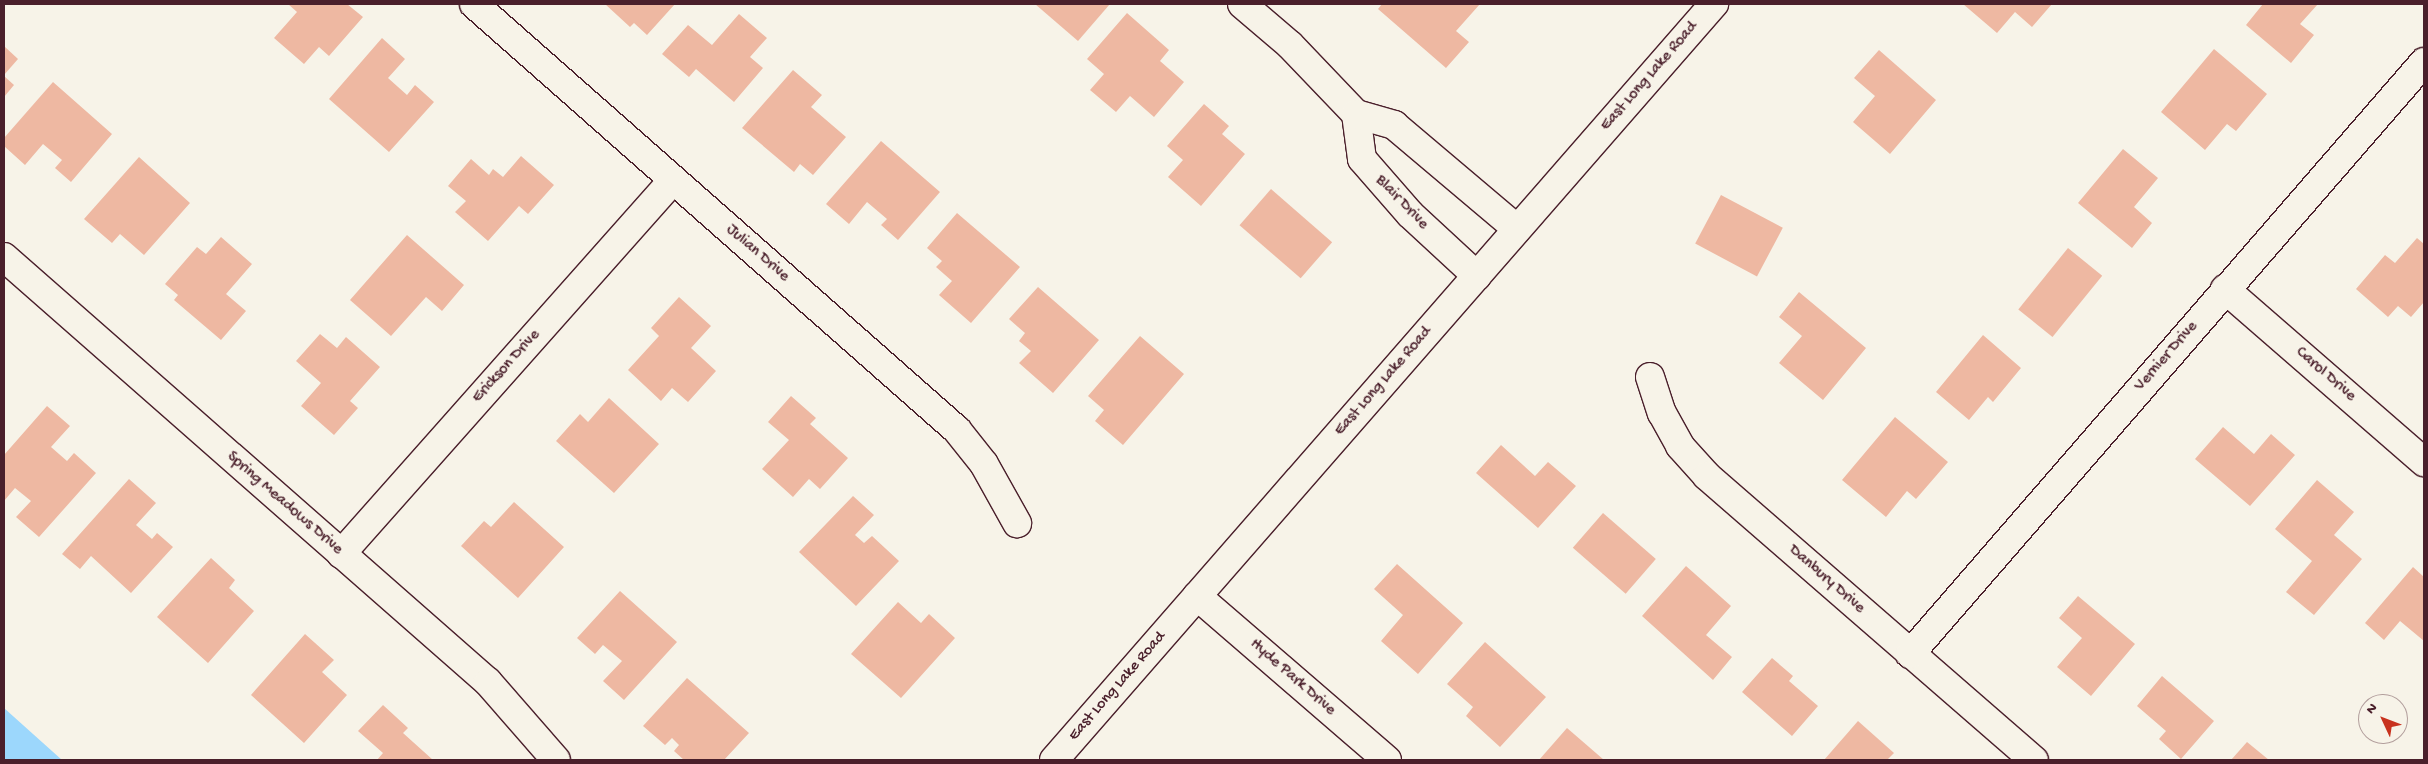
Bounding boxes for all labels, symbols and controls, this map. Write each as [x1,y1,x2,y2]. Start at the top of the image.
street label: East Long Lake Road [1597,18,1703,136]
street label: Blair Drive [1370,172,1432,234]
street label: Julian Drive [721,221,793,287]
street label: Vernier Drive [2131,318,2203,396]
street label: East Long Lake Road [1331,323,1437,441]
street label: Erickson Drive [469,326,545,408]
street label: Carol Drive [2291,344,2359,406]
street label: Spring Meadows Drive [222,448,346,560]
street label: Danbury Drive [1784,542,1868,618]
street label: East Long Lake Road [1065,628,1171,746]
street label: Hyde Park Drive [1245,635,1339,721]
north arrow [2358,694,2408,744]
text: N [2363,700,2382,718]

